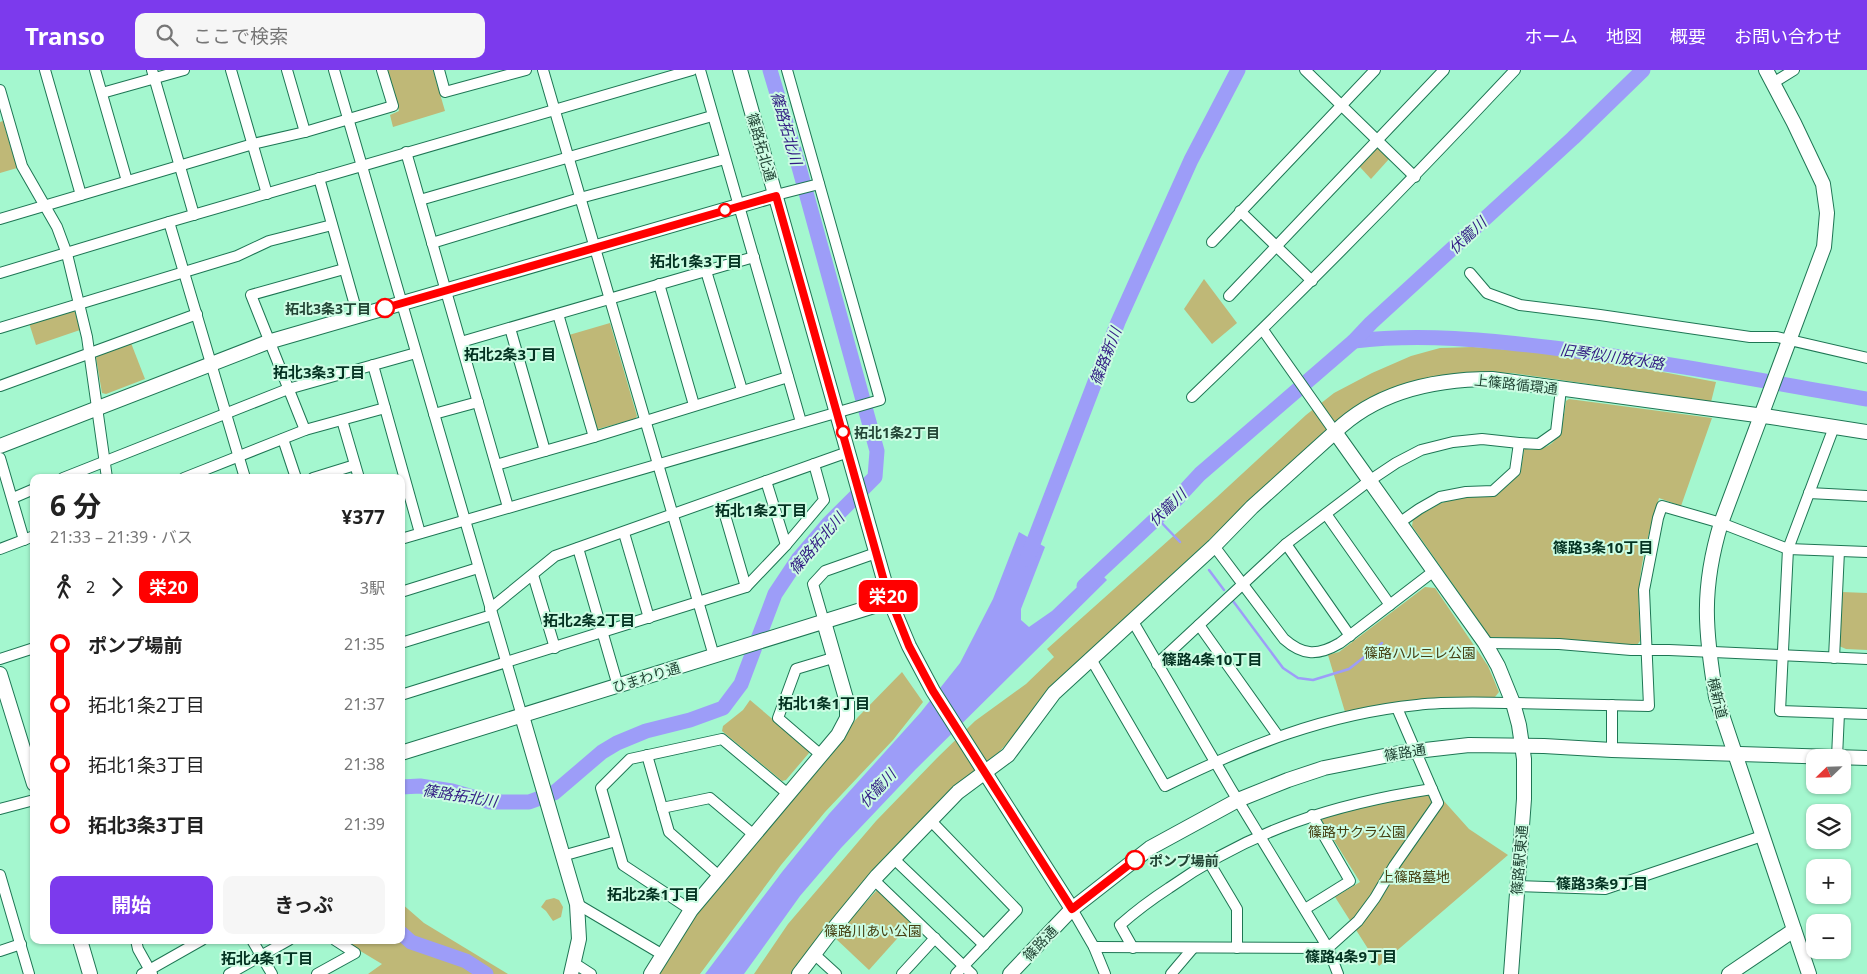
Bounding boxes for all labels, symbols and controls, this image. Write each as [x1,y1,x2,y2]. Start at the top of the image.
search box [135,13,485,58]
text: Transo [25,19,105,52]
icon: search [153,21,181,49]
text: ここで検索 [193,23,288,49]
text: ホーム [1525,24,1578,48]
text: 地図 [1606,24,1642,48]
text: 概要 [1670,24,1706,48]
text: お問い合わせ [1734,24,1842,48]
water label: 篠路拓北川 [767,89,807,169]
street label: 篠路拓北通 [743,111,781,183]
unlabelled marker [718,203,732,217]
water label: 伏籠川 [1444,211,1492,258]
district label: 拓北1条3丁目 [650,251,742,271]
marker: 拓北3条3丁目 [375,298,395,318]
place label: 拓北3条3丁目 [285,299,371,318]
water label: 篠路新川 [1085,323,1126,388]
water label: 旧琴似川放水路 [1559,339,1667,373]
district label: 拓北2条3丁目 [464,344,556,364]
district label: 拓北3条3丁目 [273,362,365,382]
street label: 上篠路循環通 [1473,370,1559,398]
place label: 拓北1条2丁目 [854,423,940,442]
marker: 拓北1条2丁目 [836,425,850,439]
water label: 伏籠川 [1144,483,1192,530]
text: 6 分 [50,486,101,524]
district label: 拓北1条2丁目 [715,500,807,520]
text: ¥377 [342,504,385,530]
water label: 篠路拓北川 [784,507,849,578]
text: 21:33 – 21:39 · バス [50,526,193,548]
district label: 篠路3条10丁目 [1553,537,1653,557]
icon: walk [50,573,78,601]
icon: forward [103,573,131,601]
text: 栄20 [149,575,188,599]
text: 2 [86,576,95,598]
text: 3駅 [360,577,385,599]
line badge: 栄20 [859,580,917,612]
text: 栄20 [869,584,907,608]
district label: 拓北2条2丁目 [543,610,635,630]
text: ポンプ場前 [88,632,182,658]
text: 21:35 [344,633,385,655]
park label: 篠路ハルニレ公園 [1364,643,1476,662]
district label: 篠路4条10丁目 [1162,649,1262,669]
street label: ひまわり通 [610,658,682,696]
street label: 横新道 [1704,675,1732,721]
text: 拓北1条2丁目 [88,692,205,718]
text: 21:37 [344,693,385,715]
district label: 拓北1条1丁目 [778,693,870,713]
street label: 篠路通 [1383,739,1427,765]
north arrow [1806,749,1851,794]
map controls [1806,749,1851,959]
text: 拓北1条3丁目 [88,752,205,778]
text: 21:38 [344,753,385,775]
water label: 伏籠川 [854,763,901,811]
water label: 篠路拓北川 [421,779,501,811]
button: layers [1806,804,1851,849]
text: 拓北3条3丁目 [88,812,205,838]
text: 21:39 [344,813,385,835]
park label: 篠路サクラ公園 [1308,822,1406,841]
street label: 篠路駅東通 [1506,824,1532,896]
marker: ポンプ場前 [1125,850,1145,870]
place label: ポンプ場前 [1149,851,1219,870]
button: + [1806,859,1851,904]
park label: 上篠路墓地 [1380,867,1450,886]
district label: 篠路3条9丁目 [1556,873,1648,893]
button: 開始 [50,876,213,934]
button: きっぷ [223,876,385,934]
district label: 拓北2条1丁目 [607,884,699,904]
button: − [1806,914,1851,959]
park label: 篠路川あい公園 [824,921,922,940]
street label: 篠路通 [1019,921,1061,965]
district label: 篠路4条9丁目 [1305,946,1397,966]
district label: 拓北4条1丁目 [221,948,313,968]

